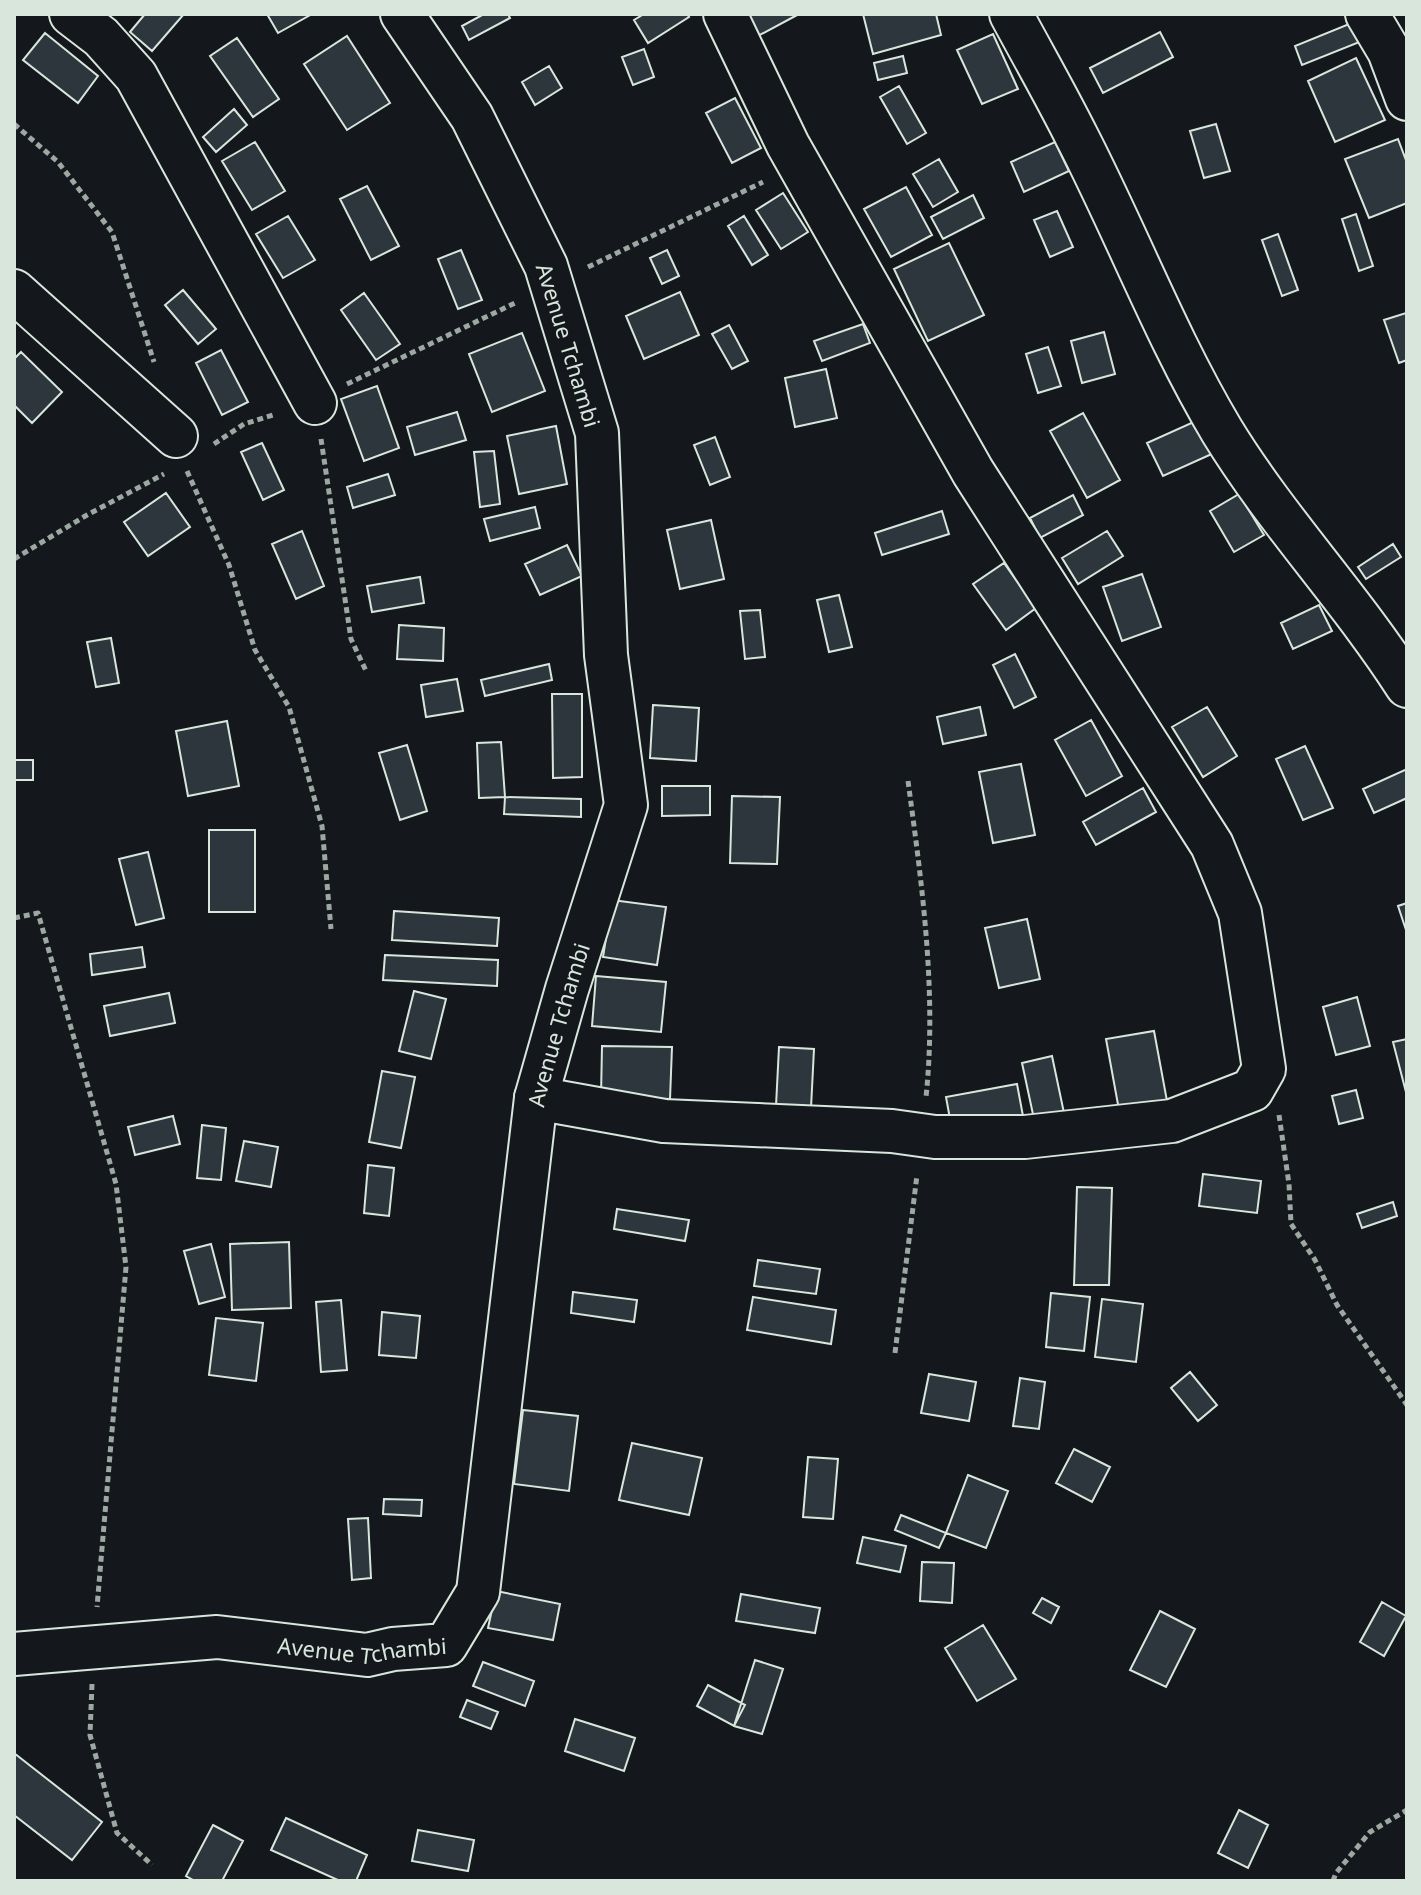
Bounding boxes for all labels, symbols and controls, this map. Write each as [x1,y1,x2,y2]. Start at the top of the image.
street label: Avenue Tchambi [530,259,608,431]
street label: Avenue Tchambi [520,939,596,1109]
street label: Avenue Tchambi [276,1629,448,1671]

